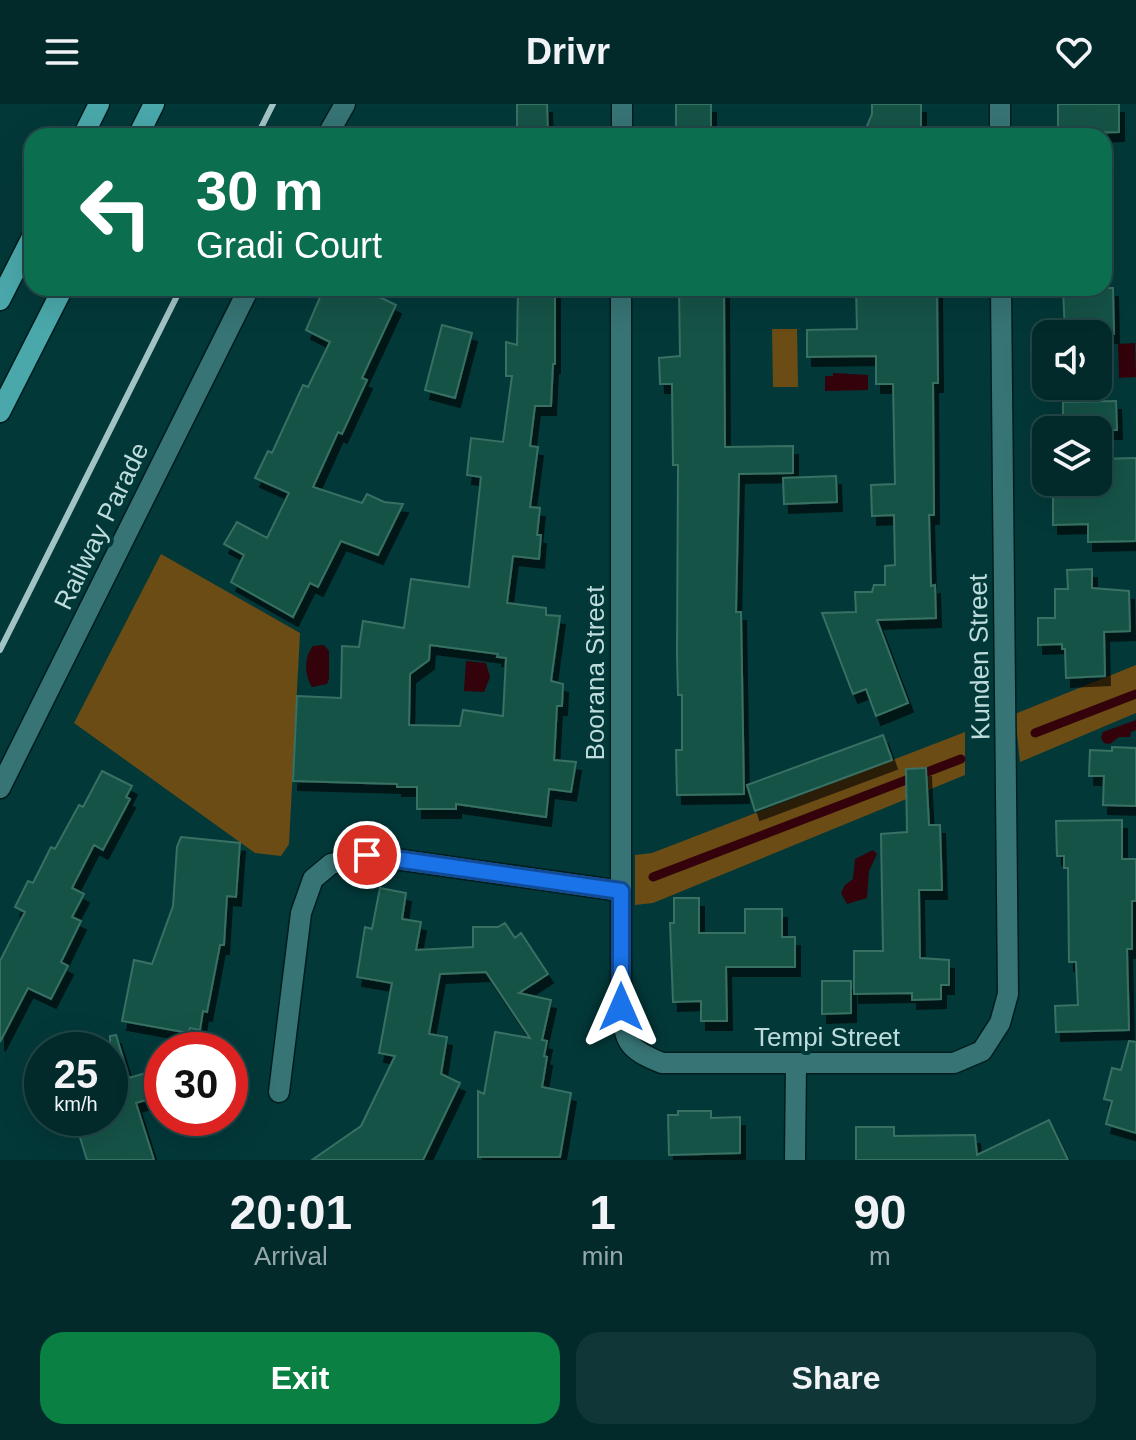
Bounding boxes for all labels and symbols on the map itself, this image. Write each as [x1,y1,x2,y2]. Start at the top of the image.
street label: Railway Parade [48,438,154,614]
street label: Kunden Street [963,573,995,740]
street label: Boorana Street [580,585,610,760]
pin [333,821,401,889]
position arrow [579,965,663,1049]
street label: Tempi Street [754,1022,901,1052]
speed limit sign: 30 [144,1032,248,1136]

